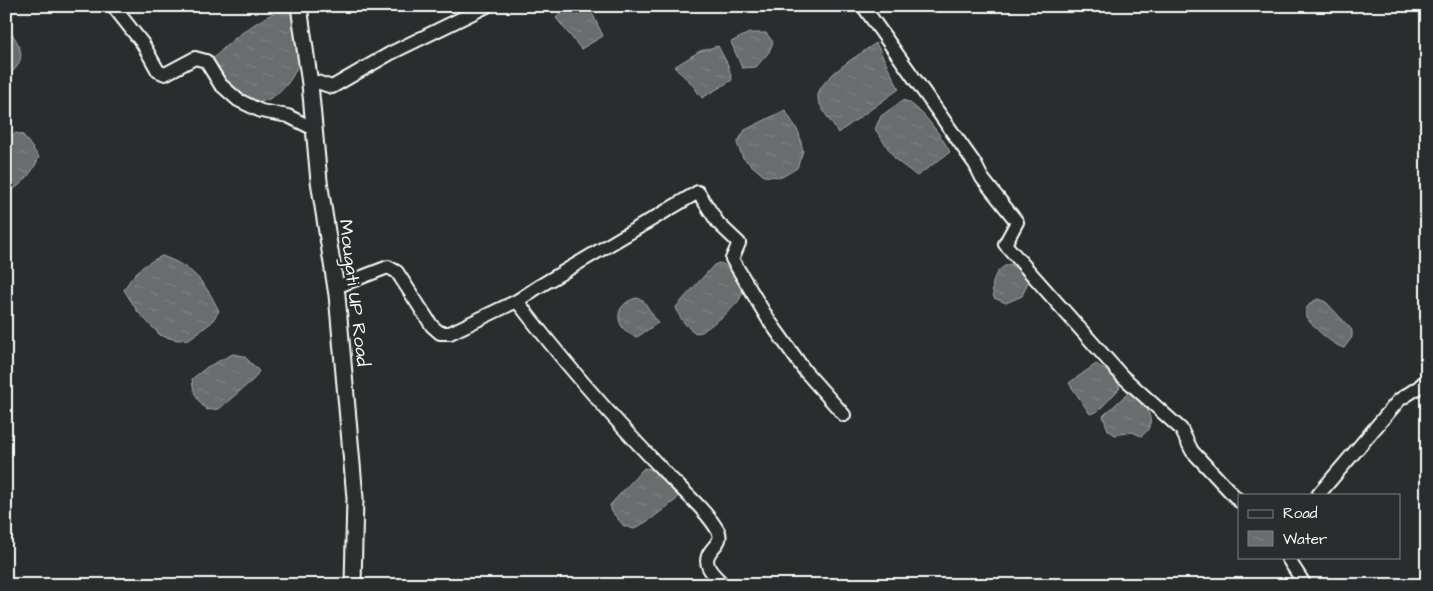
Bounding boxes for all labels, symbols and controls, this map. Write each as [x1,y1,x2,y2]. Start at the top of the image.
street label: Mougati UP Road [331,218,376,368]
legend [1238,494,1400,558]
text: Road [1283,503,1318,524]
text: Water [1283,529,1327,550]

